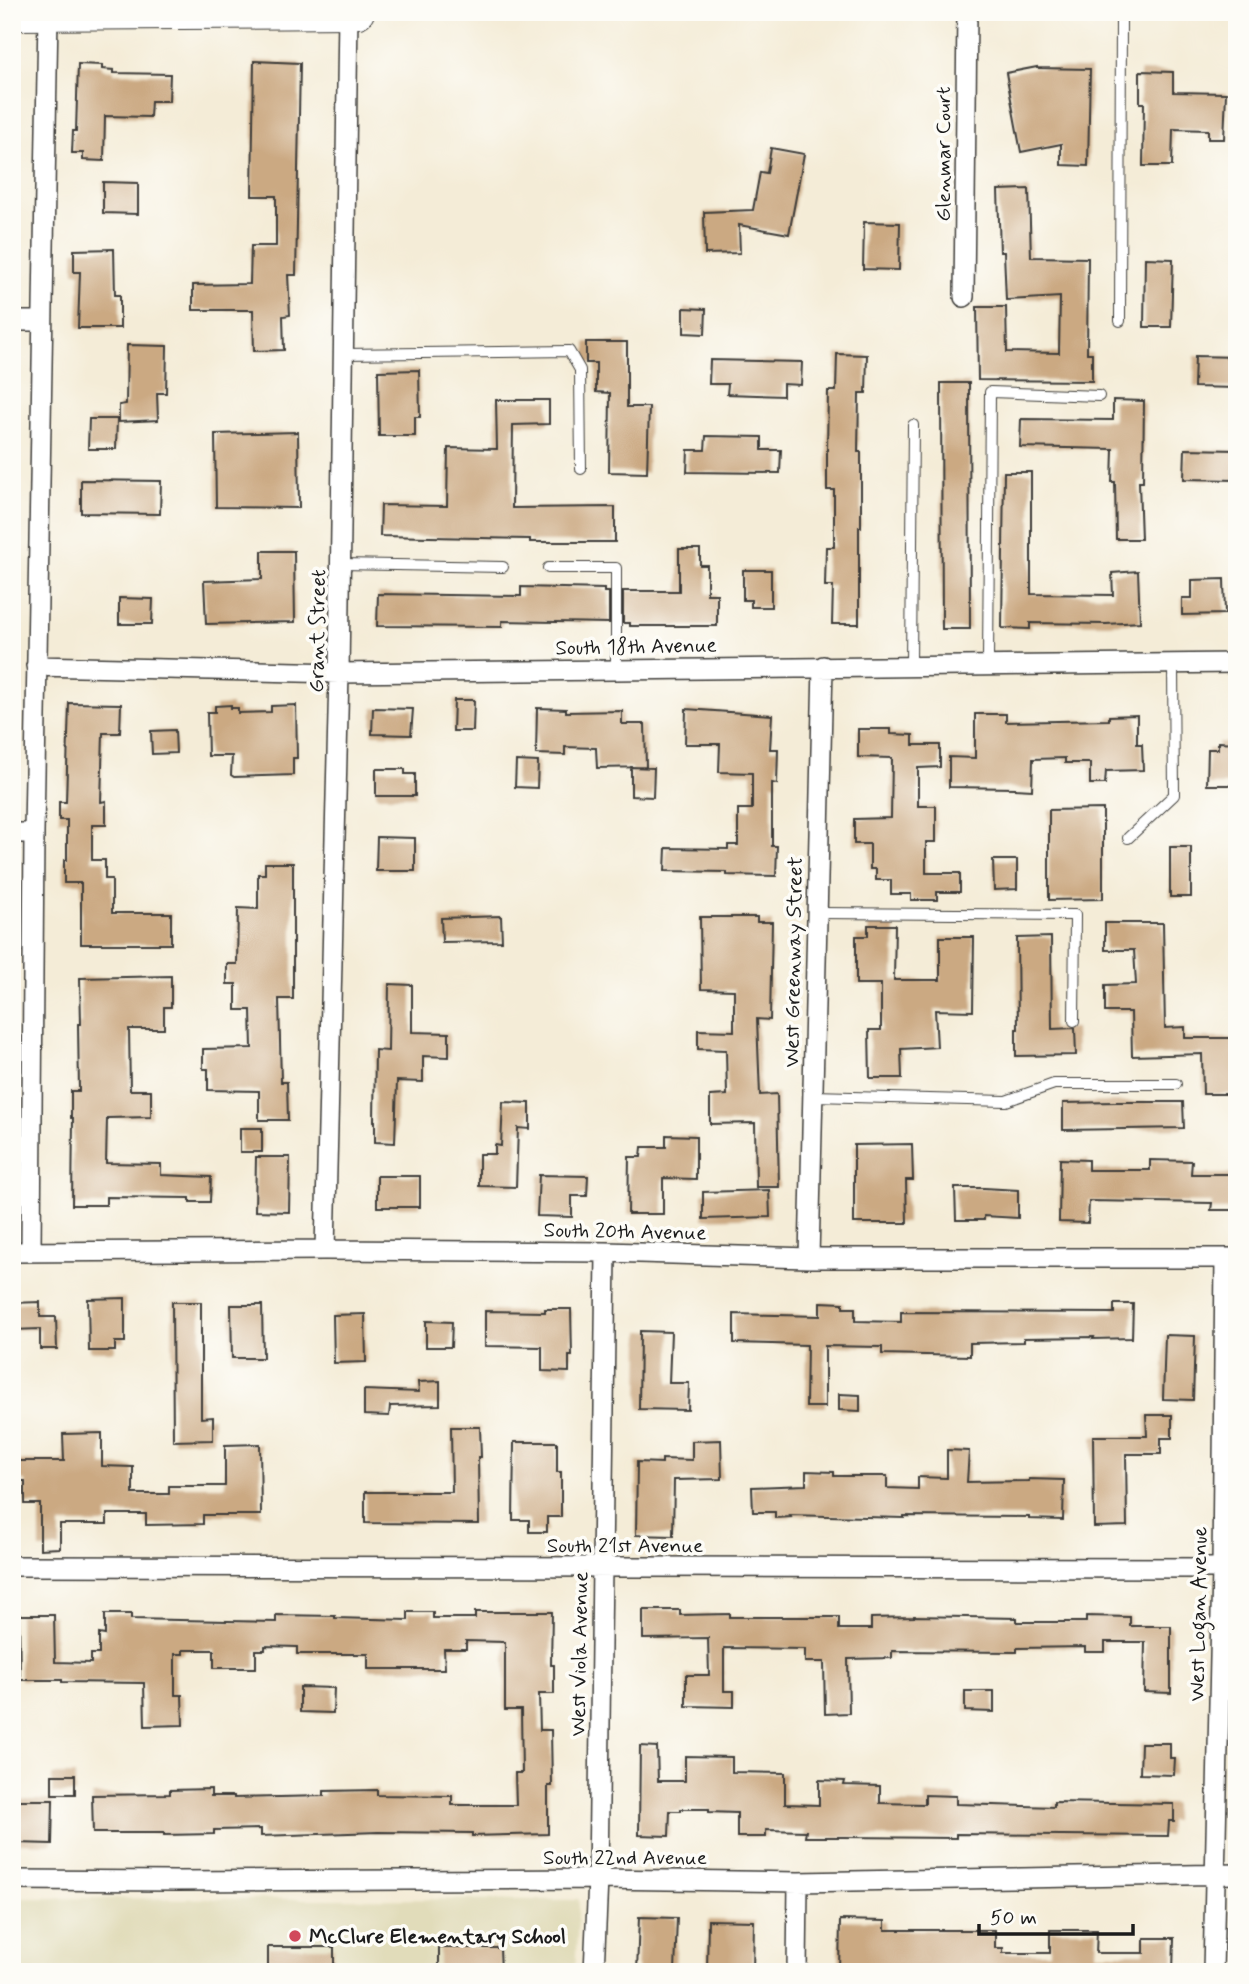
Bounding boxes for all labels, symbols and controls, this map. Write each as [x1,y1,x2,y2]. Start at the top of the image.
street label: Glenmar Court [930,86,958,222]
street label: Grant Street [303,569,333,693]
street label: South 18th Avenue [555,632,717,662]
street label: West Greenway Street [778,856,810,1068]
street label: South 20th Avenue [543,1217,707,1247]
street label: West Logan Avenue [1183,1526,1217,1702]
street label: South 21st Avenue [547,1532,703,1560]
street label: West Viola Avenue [565,1571,595,1737]
street label: South 22nd Avenue [543,1844,707,1872]
scale bar [979,1893,1134,1937]
text: 50 m [990,1904,1037,1932]
place label: McClure Elementary School [309,1923,566,1951]
marker: McClure Elementary School [287,1928,303,1944]

